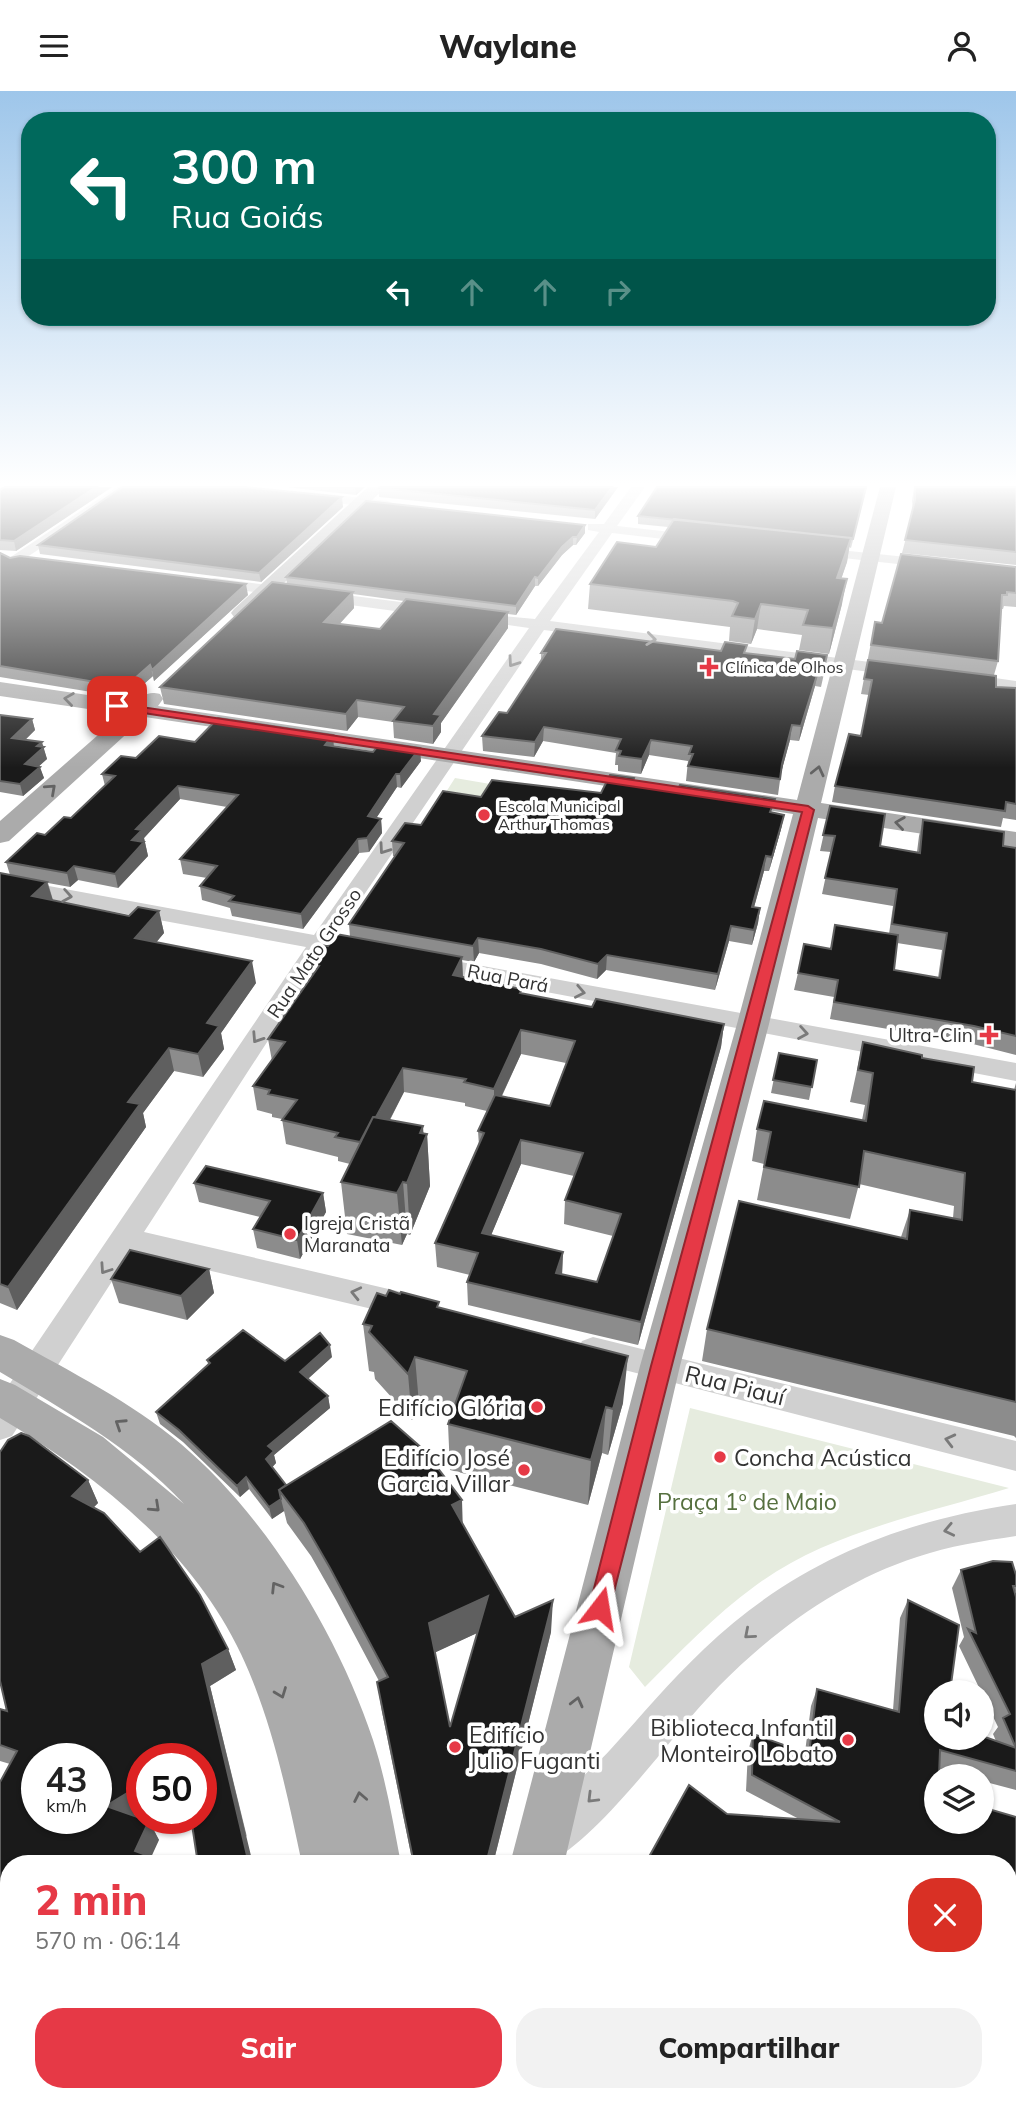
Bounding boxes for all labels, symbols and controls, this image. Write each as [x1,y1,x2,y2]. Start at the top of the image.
text: Waylane [439,26,577,66]
icon: menu [35,27,73,65]
icon: person [943,27,981,65]
text: 300 m [171,135,317,196]
icon: left [56,140,147,231]
text: Rua Goiás [171,196,324,236]
icon: left [380,273,418,311]
icon: ahead [453,273,491,311]
icon: ahead [526,273,564,311]
icon: right [599,273,637,311]
one-way arrow [645,632,657,647]
one-way arrow [509,654,521,667]
marker: Clínica de Olhos [699,657,719,677]
place label: Clínica de Olhos [725,657,844,677]
pin [87,676,147,736]
icon: arrive [98,687,136,725]
one-way arrow [63,691,75,706]
one-way arrow [809,765,824,777]
one-way arrow [43,785,56,798]
place label: Escola Municipal Arthur Thomas [498,796,621,834]
marker: Escola Municipal Arthur Thomas [476,807,492,823]
one-way arrow [894,816,906,831]
one-way arrow [380,841,392,854]
street label: Rua Mato Grosso [262,883,366,1023]
one-way arrow [61,888,73,903]
street label: Rua Pará [465,958,551,998]
one-way arrow [574,983,586,998]
place label: Ultra-Clin [888,1023,973,1047]
one-way arrow [797,1025,809,1040]
marker: Ultra-Clin [979,1025,999,1045]
one-way arrow [253,1030,265,1043]
place label: Igreja Cristã Maranata [304,1211,410,1257]
marker: Igreja Cristã Maranata [282,1226,298,1242]
one-way arrow [101,1261,113,1274]
one-way arrow [350,1287,362,1301]
street label: Rua Piauí [682,1359,789,1412]
place label: Edifício Glória [378,1393,523,1422]
marker: Edifício Glória [529,1399,545,1415]
one-way arrow [115,1420,128,1432]
one-way arrow [944,1434,956,1448]
place label: Edifício José Garcia Villar [380,1443,511,1498]
place label: Concha Acústica [734,1443,912,1472]
marker: Concha Acústica [712,1449,728,1465]
marker: Edifício José Garcia Villar [516,1462,532,1478]
park label: Praça 1º de Maio [657,1487,837,1516]
one-way arrow [147,1498,160,1511]
one-way arrow [943,1522,955,1537]
position arrow [563,1571,637,1645]
one-way arrow [271,1582,284,1595]
one-way arrow [745,1626,758,1639]
map controls [924,1680,994,1834]
button: sound [924,1680,994,1750]
one-way arrow [272,1687,286,1699]
one-way arrow [569,1696,583,1708]
place label: Biblioteca Infantil Monteiro Lobato [650,1713,834,1768]
place label: Edifício Julio Fuganti [469,1720,601,1775]
marker: Biblioteca Infantil Monteiro Lobato [840,1732,856,1748]
marker: Edifício Julio Fuganti [447,1739,463,1755]
speed limit sign: 50 [126,1743,217,1834]
text: 43 [45,1757,88,1801]
button: layers [924,1764,994,1834]
one-way arrow [588,1790,601,1803]
one-way arrow [354,1791,369,1803]
text: km/h [46,1794,87,1817]
text: 2 min [35,1873,148,1926]
button: close [908,1878,982,1952]
text: 570 m · 06:14 [35,1926,180,1955]
button: Sair [35,2008,502,2088]
button: Compartilhar [516,2008,982,2088]

